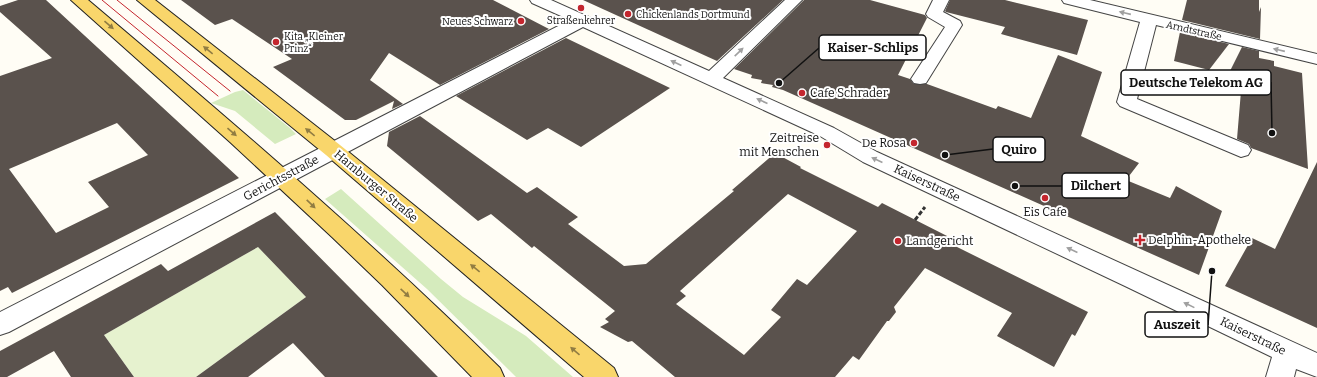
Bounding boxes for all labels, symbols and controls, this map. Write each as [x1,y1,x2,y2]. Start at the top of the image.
marker: Straßenkehrer [576,3,586,13]
marker: Chickenlands Dortmund [623,9,633,19]
place label: Chickenlands Dortmund [636,9,750,21]
one-way arrow [1119,10,1132,16]
place label: Straßenkehrer [547,15,616,27]
place label: Neues Schwarz [442,16,513,28]
marker: Neues Schwarz [516,16,526,26]
street label: Arndtstraße [1165,19,1223,43]
one-way arrow [103,21,114,30]
place label: Kita „Kleiner Prinz“ [284,31,344,55]
callout: Kaiser-Schlips [819,35,926,60]
marker: Kita „Kleiner Prinz“ [271,37,281,47]
text: Kaiser-Schlips [828,40,918,55]
one-way arrow [203,46,214,55]
one-way arrow [734,47,744,57]
one-way arrow [1273,47,1285,53]
one-way arrow [670,60,681,66]
callout: Deutsche Telekom AG [1121,70,1271,95]
text: Deutsche Telekom AG [1129,75,1264,90]
place label: Cafe Schrader [810,86,889,100]
marker: Cafe Schrader [797,88,807,98]
one-way arrow [756,98,767,104]
one-way arrow [304,127,315,136]
one-way arrow [227,128,237,137]
place label: Zeitreise mit Menschen [739,131,819,159]
place label: De Rosa [862,136,906,150]
callout: Quiro [993,137,1045,162]
marker: De Rosa [909,138,919,148]
marker: Zeitreise mit Menschen [822,140,832,150]
text: Quiro [1001,142,1037,157]
street label: Hamburger Straße [331,147,421,225]
street label: Gerichtsstraße [241,152,321,204]
one-way arrow [872,157,883,163]
street label: Kaiserstraße [892,162,962,204]
callout: Dilchert [1062,173,1129,198]
text: Dilchert [1071,178,1121,193]
marker: Eis Cafe [1040,193,1050,203]
one-way arrow [306,199,316,209]
place label: Eis Cafe [1023,205,1067,219]
place label: Delphin-Apotheke [1148,233,1251,247]
place label: Landgericht [906,234,974,248]
marker: Delphin-Apotheke [1135,235,1145,245]
marker: Landgericht [893,236,903,246]
one-way arrow [1066,247,1077,253]
one-way arrow [470,263,480,272]
one-way arrow [400,288,410,298]
one-way arrow [1184,302,1195,308]
callout: Auszeit [1145,312,1208,337]
street label: Kaiserstraße [1218,314,1288,358]
text: Auszeit [1154,317,1200,332]
one-way arrow [569,347,580,356]

